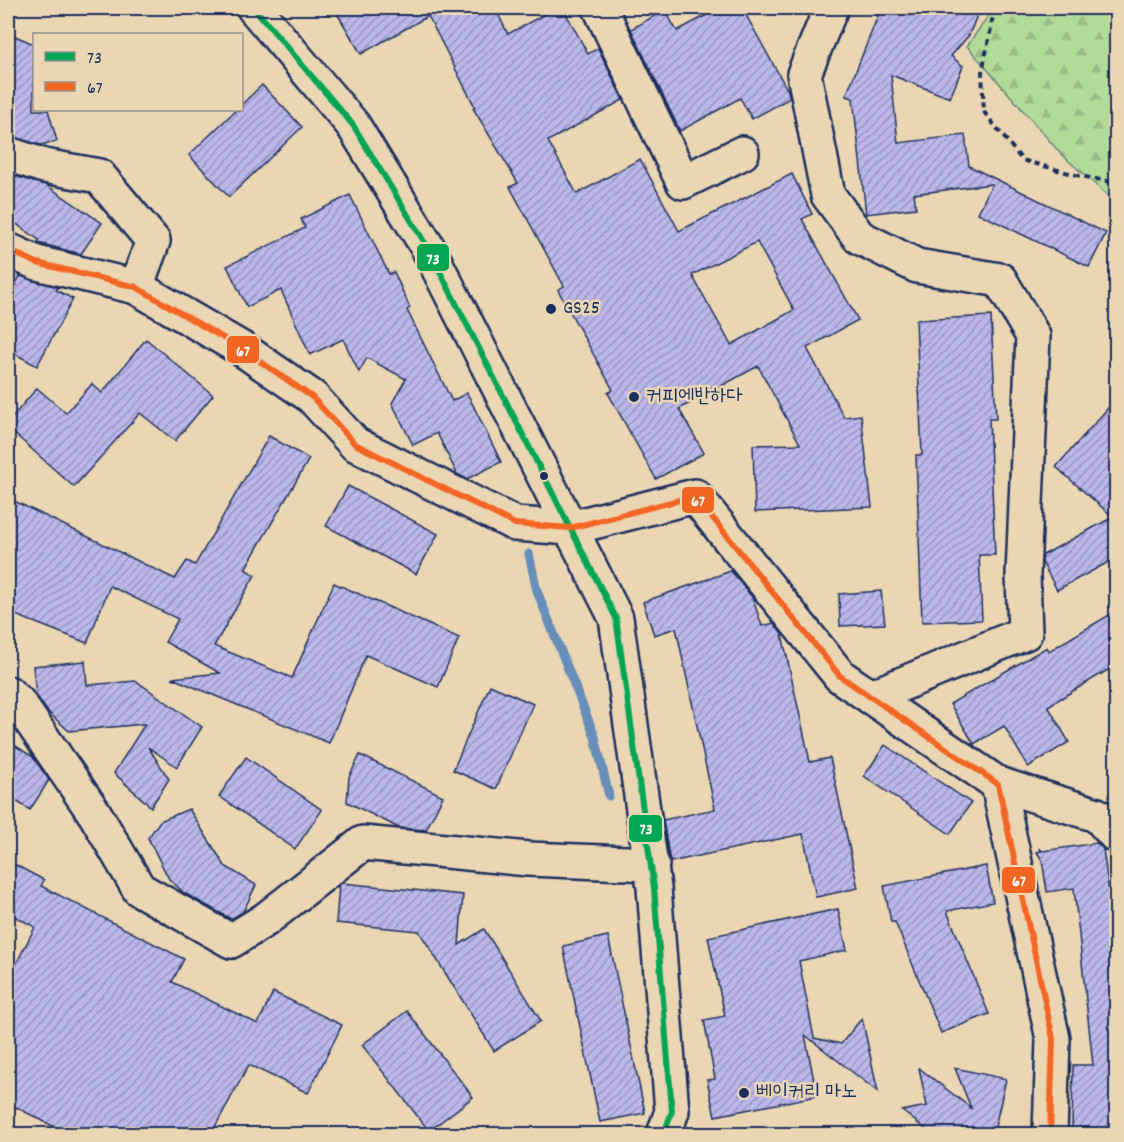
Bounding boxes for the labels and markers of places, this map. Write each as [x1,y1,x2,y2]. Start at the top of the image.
place label: GS25 [563,295,600,323]
marker: GS25 [544,302,558,316]
place label: 커피에반하다 [646,383,743,411]
marker: 커피에반하다 [627,390,641,404]
unlabelled marker [538,470,550,482]
place label: 베이커리 마노 [756,1079,857,1107]
marker: 베이커리 마노 [737,1086,751,1100]

